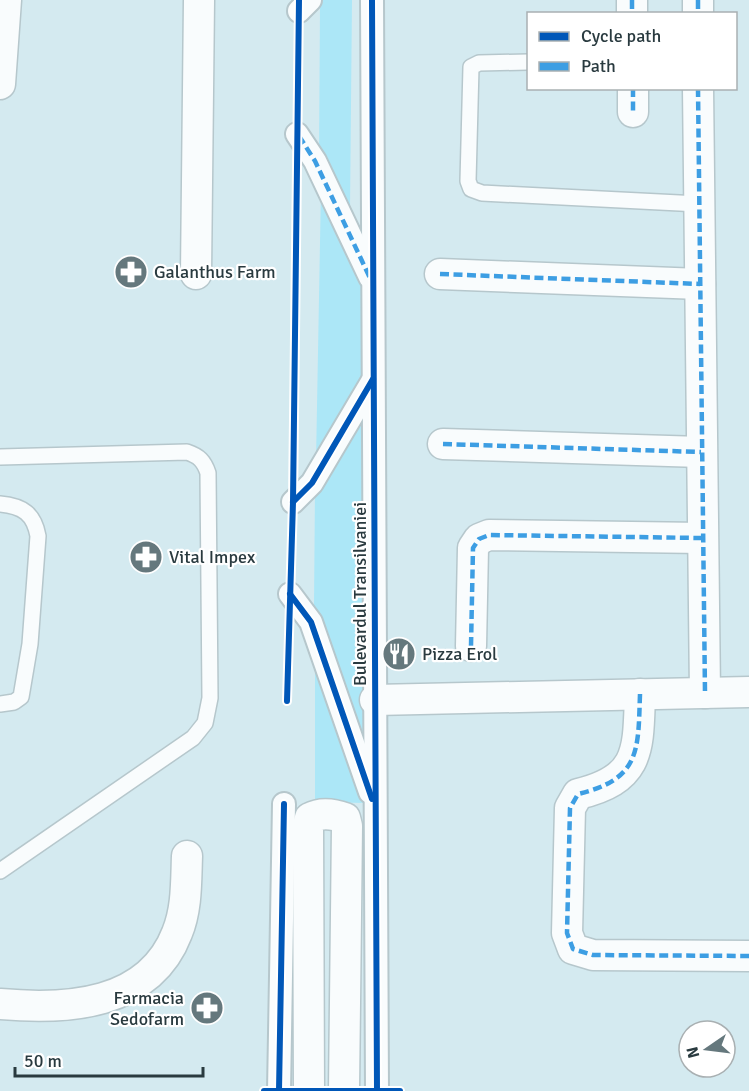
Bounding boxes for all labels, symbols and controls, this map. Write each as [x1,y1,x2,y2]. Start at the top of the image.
legend [527,12,737,90]
text: Cycle path [581,25,661,47]
text: Path [581,55,616,77]
pharmacy icon: Galanthus Farm [113,254,149,290]
place label: Galanthus Farm [154,261,276,283]
street label: Bulevardul Transilvaniei [349,502,371,686]
pharmacy icon: Vital Impex [128,539,164,575]
place label: Vital Impex [169,546,256,568]
restaurant icon: Pizza Erol [381,636,417,672]
place label: Pizza Erol [422,643,497,665]
place label: Farmacia Sedofarm [110,987,184,1030]
pharmacy icon: Farmacia Sedofarm [189,990,225,1026]
north arrow [677,1019,737,1079]
scale bar [15,1040,202,1078]
text: N [682,1045,704,1060]
text: 50 m [24,1050,62,1072]

